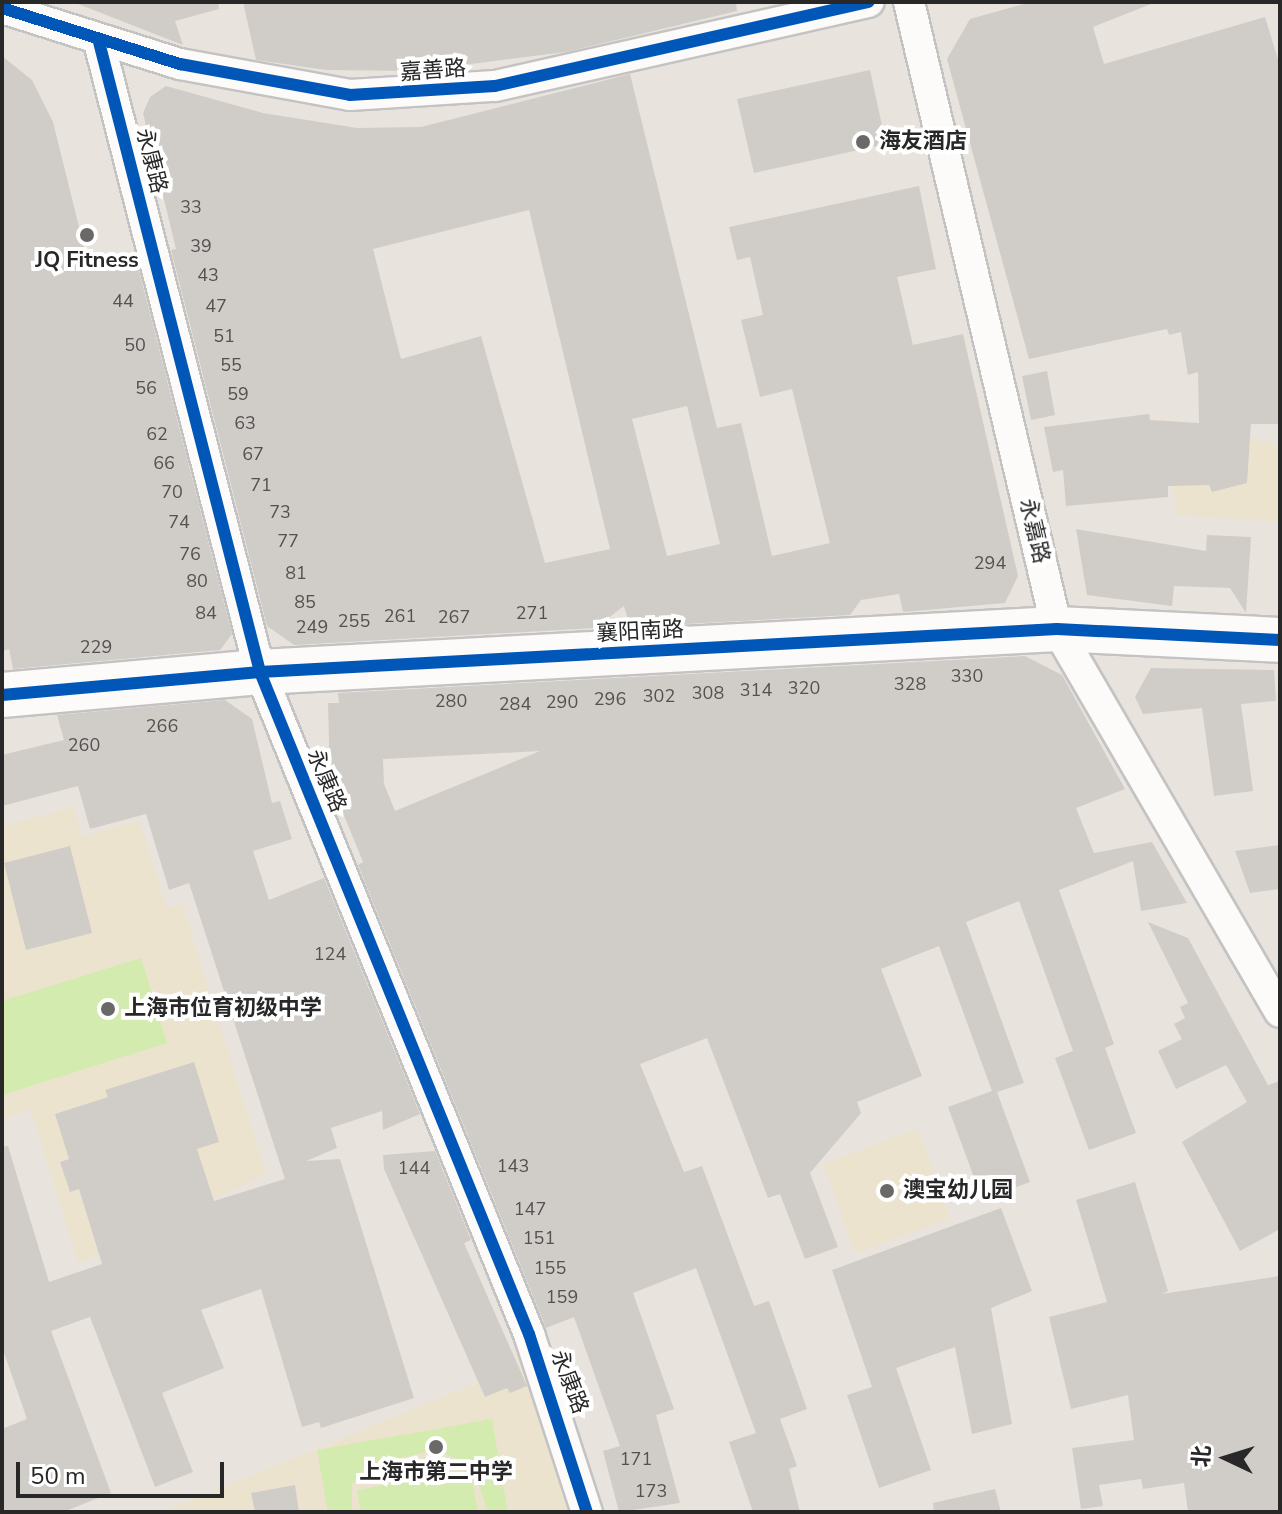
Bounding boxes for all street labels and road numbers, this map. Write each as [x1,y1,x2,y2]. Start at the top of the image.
street label: 嘉善路 [399,56,467,86]
street label: 永康路 [130,126,172,196]
street label: 永嘉路 [1014,496,1054,566]
street label: 襄阳南路 [595,617,685,647]
street label: 永康路 [301,745,351,817]
street label: 永康路 [545,1346,593,1418]

